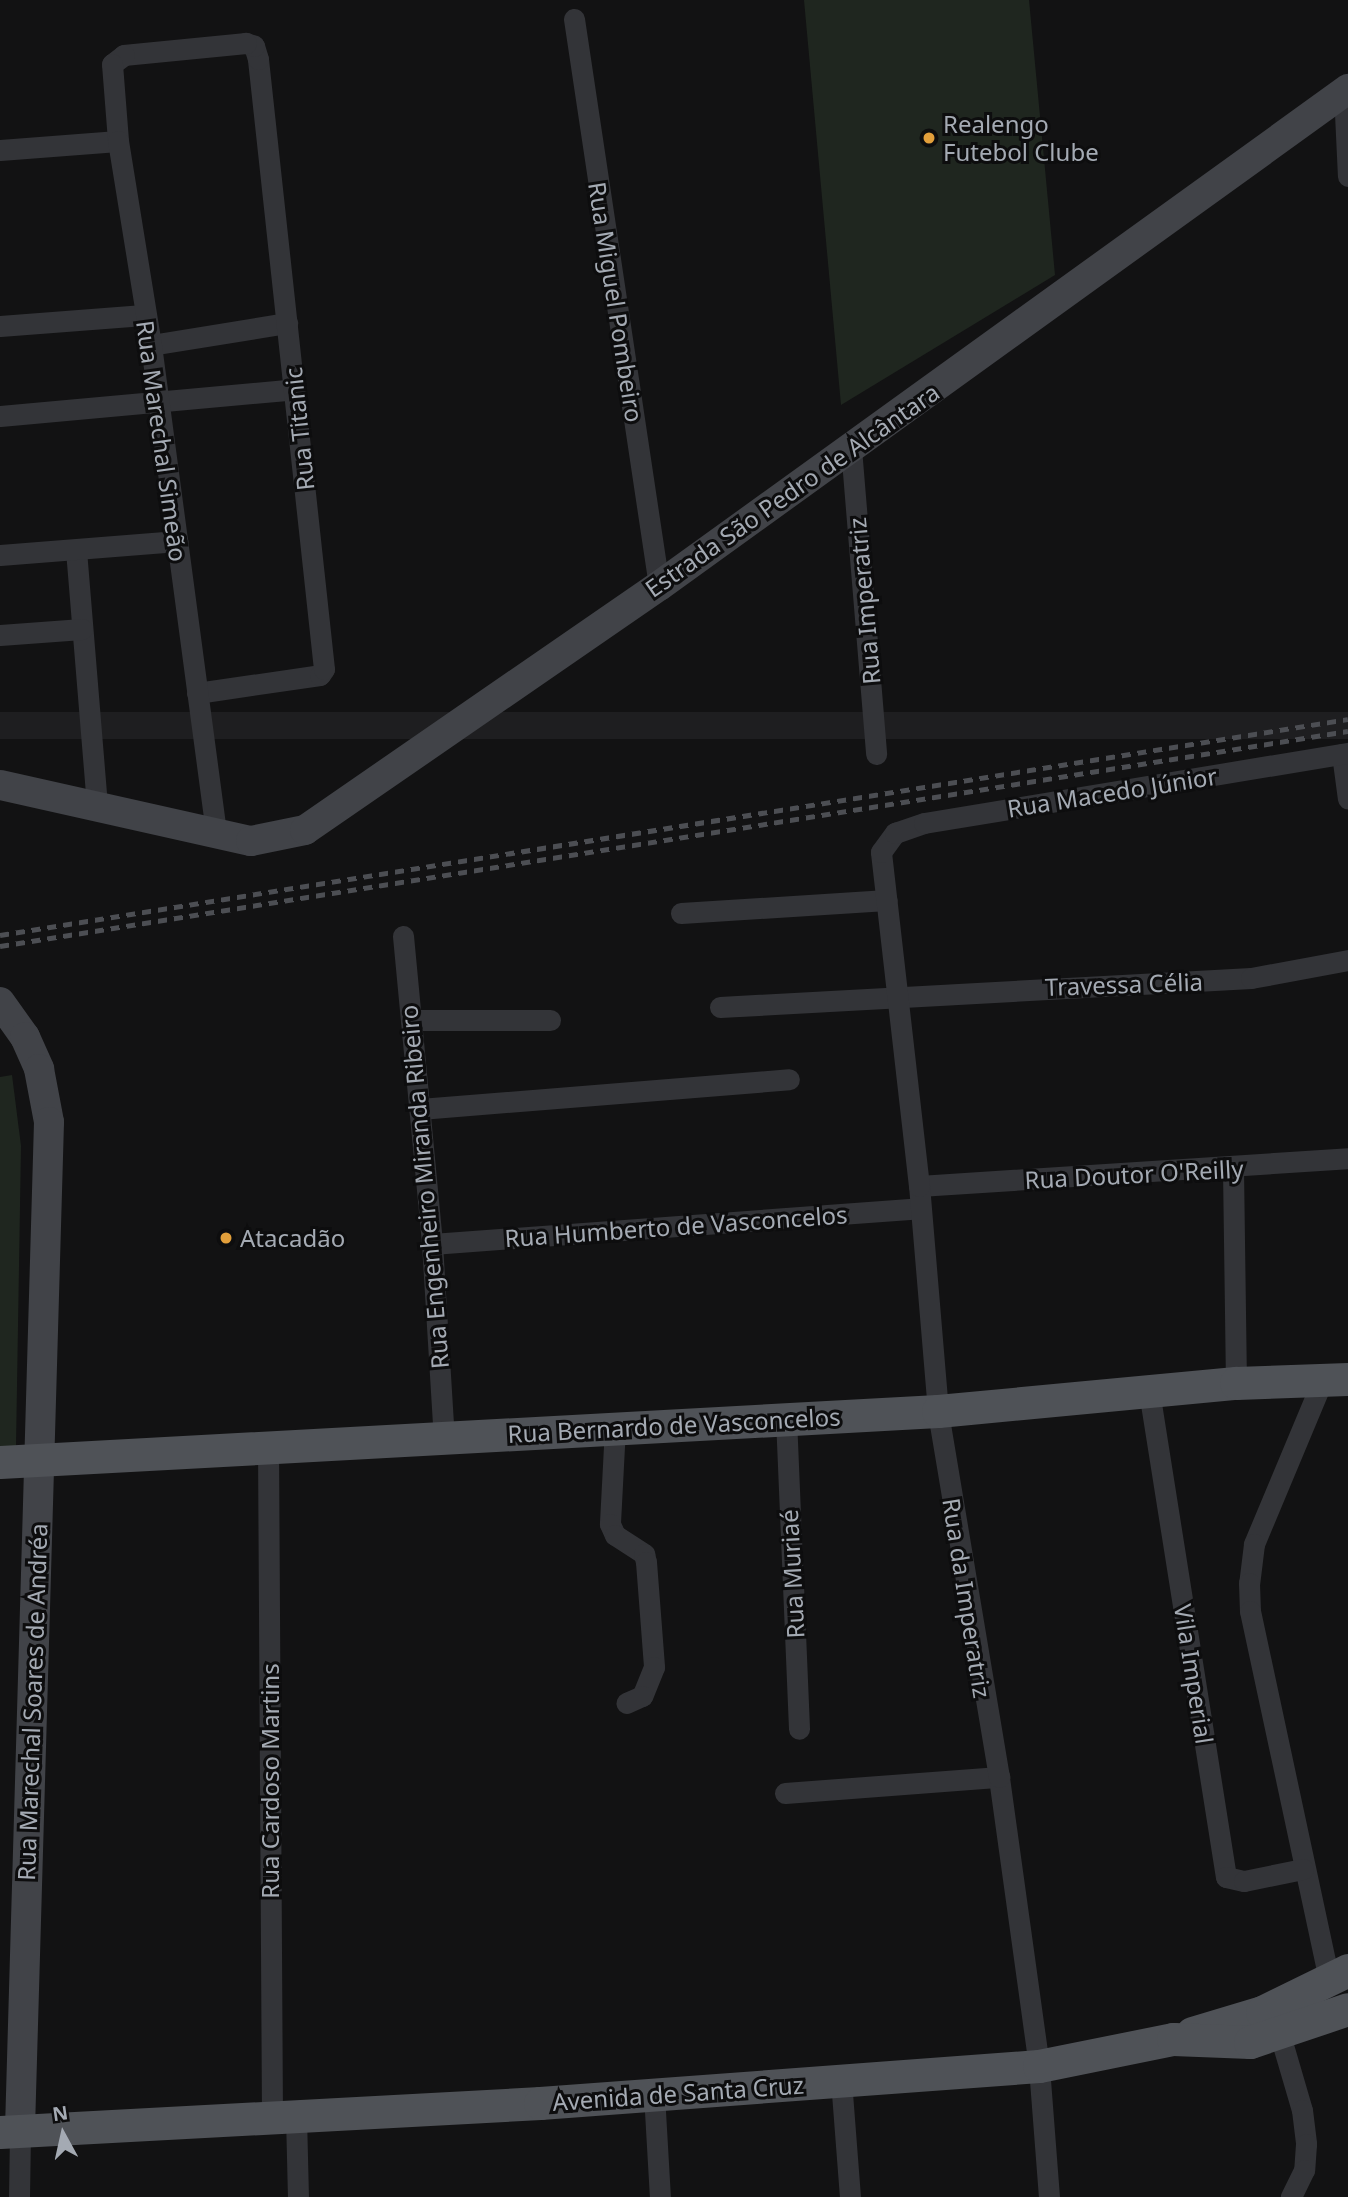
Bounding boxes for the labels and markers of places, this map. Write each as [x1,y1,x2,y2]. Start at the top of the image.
place label: Realengo Futebol Clube [943,110,1099,166]
marker: Realengo Futebol Clube [921,130,937,146]
place label: Atacadão [240,1224,345,1252]
marker: Atacadão [218,1230,234,1246]

